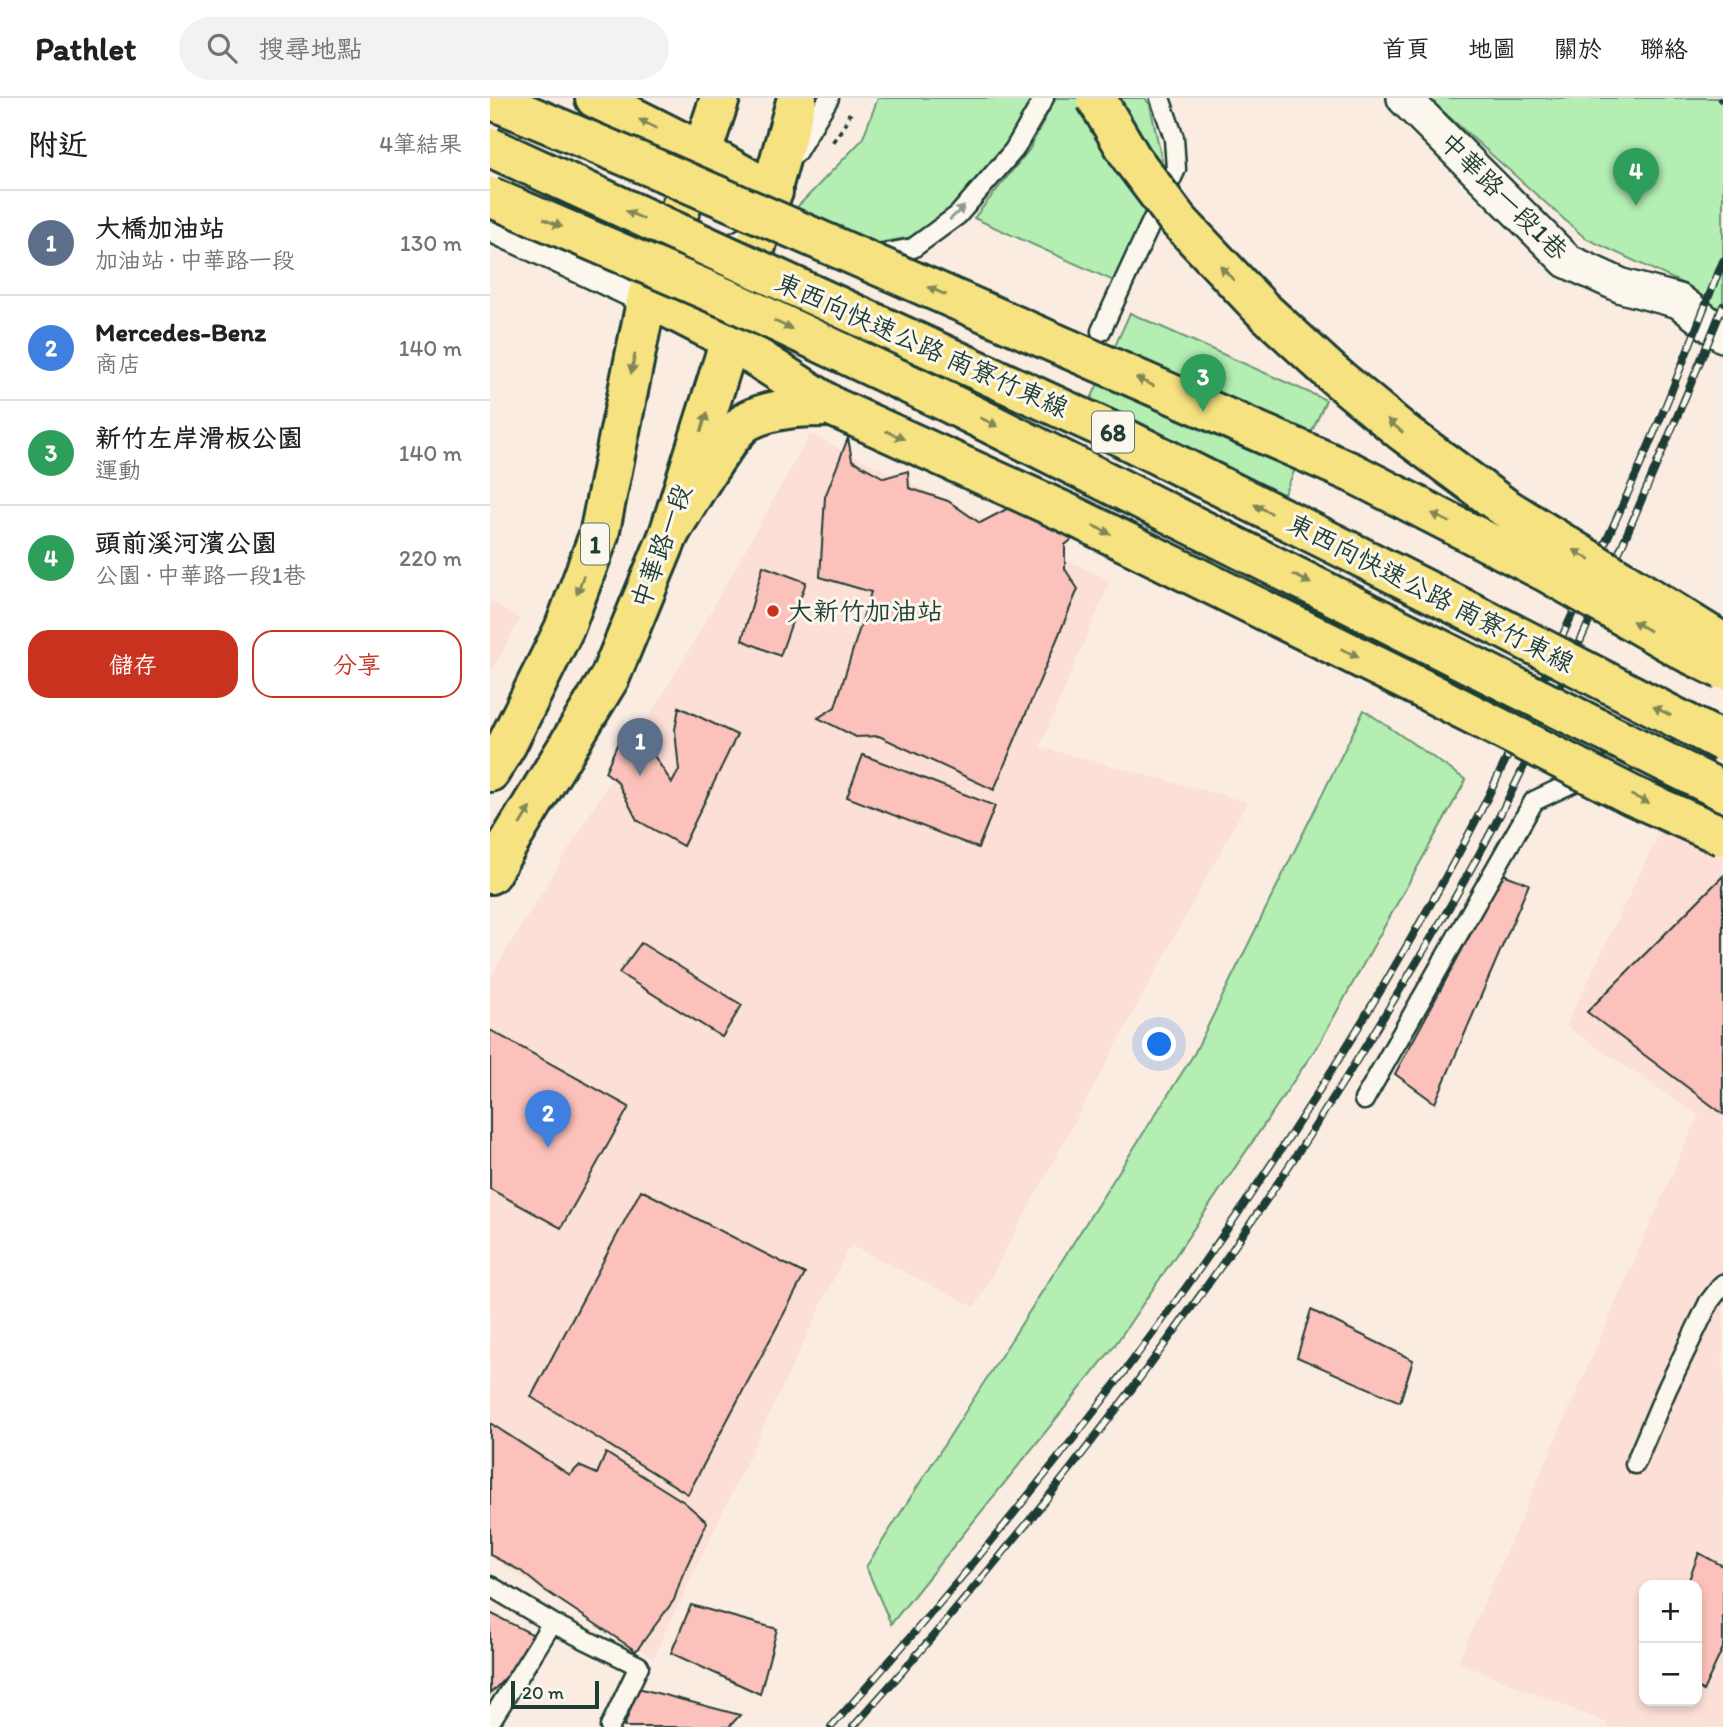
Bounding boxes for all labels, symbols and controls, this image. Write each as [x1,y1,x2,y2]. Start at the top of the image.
search box [179,17,669,80]
text: Pathlet [35,29,137,68]
icon: search [203,29,241,67]
text: 搜尋地點 [259,33,363,65]
text: 首頁 [1382,34,1430,63]
text: 地圖 [1468,34,1516,63]
text: 關於 [1554,34,1602,63]
text: 聯絡 [1640,34,1688,63]
one-way arrow [638,119,658,130]
street label: 中華路一段1巷 [1433,125,1575,267]
text: 附近 [28,126,88,163]
text: 4筆結果 [379,130,462,158]
pin: 4 [1613,148,1659,206]
one-way arrow [948,205,966,221]
one-way arrow [625,209,645,221]
text: 大橋加油站 [95,212,225,244]
one-way arrow [543,218,564,229]
text: 1 [46,229,56,257]
text: 130 m [400,229,462,257]
text: 加油站 · 中華路一段 [95,246,295,274]
one-way arrow [1219,265,1235,282]
street label: 東西向快速公路 南寮竹東線 [770,266,1074,424]
one-way arrow [926,286,947,297]
text: Mercedes-Benz [95,316,266,348]
one-way arrow [773,320,794,331]
text: 2 [45,334,57,362]
text: 140 m [399,334,462,362]
text: 商店 [95,350,141,378]
one-way arrow [628,353,639,375]
pin: 3 [1180,354,1226,412]
one-way arrow [1135,376,1156,387]
one-way arrow [700,411,710,432]
road number: 68 [1092,412,1134,452]
one-way arrow [979,417,999,428]
one-way arrow [1387,419,1404,434]
text: 新竹左岸滑板公園 [95,422,303,454]
one-way arrow [885,430,906,441]
text: 3 [45,439,57,467]
text: 140 m [399,439,462,467]
text: 運動 [95,456,141,484]
street label: 中華路一段 [624,479,698,613]
one-way arrow [1253,503,1273,514]
street label: 東西向快速公路 南寮竹東線 [1282,507,1580,679]
one-way arrow [1431,512,1451,524]
road number: 1 [581,524,609,564]
one-way arrow [1092,525,1112,536]
text: 頭前溪河濱公園 [95,527,277,559]
text: 4 [44,544,58,572]
text: 220 m [399,544,462,572]
one-way arrow [1572,549,1591,562]
text: 公園 · 中華路一段1巷 [95,561,306,589]
one-way arrow [1292,573,1312,584]
one-way arrow [574,574,585,595]
place label: 大新竹加油站 [787,595,943,627]
marker: 大新竹加油站 [765,603,781,619]
one-way arrow [1631,620,1651,632]
button: 儲存 [28,630,238,698]
button: 分享 [252,630,462,698]
one-way arrow [1340,647,1360,658]
one-way arrow [1653,705,1672,717]
pin: 1 [617,718,663,776]
one-way arrow [1630,794,1651,805]
one-way arrow [519,807,532,826]
your location [1142,1027,1176,1061]
pin: 2 [525,1090,571,1148]
map controls [1639,1580,1702,1706]
button: + [1639,1580,1702,1643]
button: − [1639,1643,1702,1706]
scale bar [511,1678,598,1710]
text: 20 m [522,1681,564,1704]

